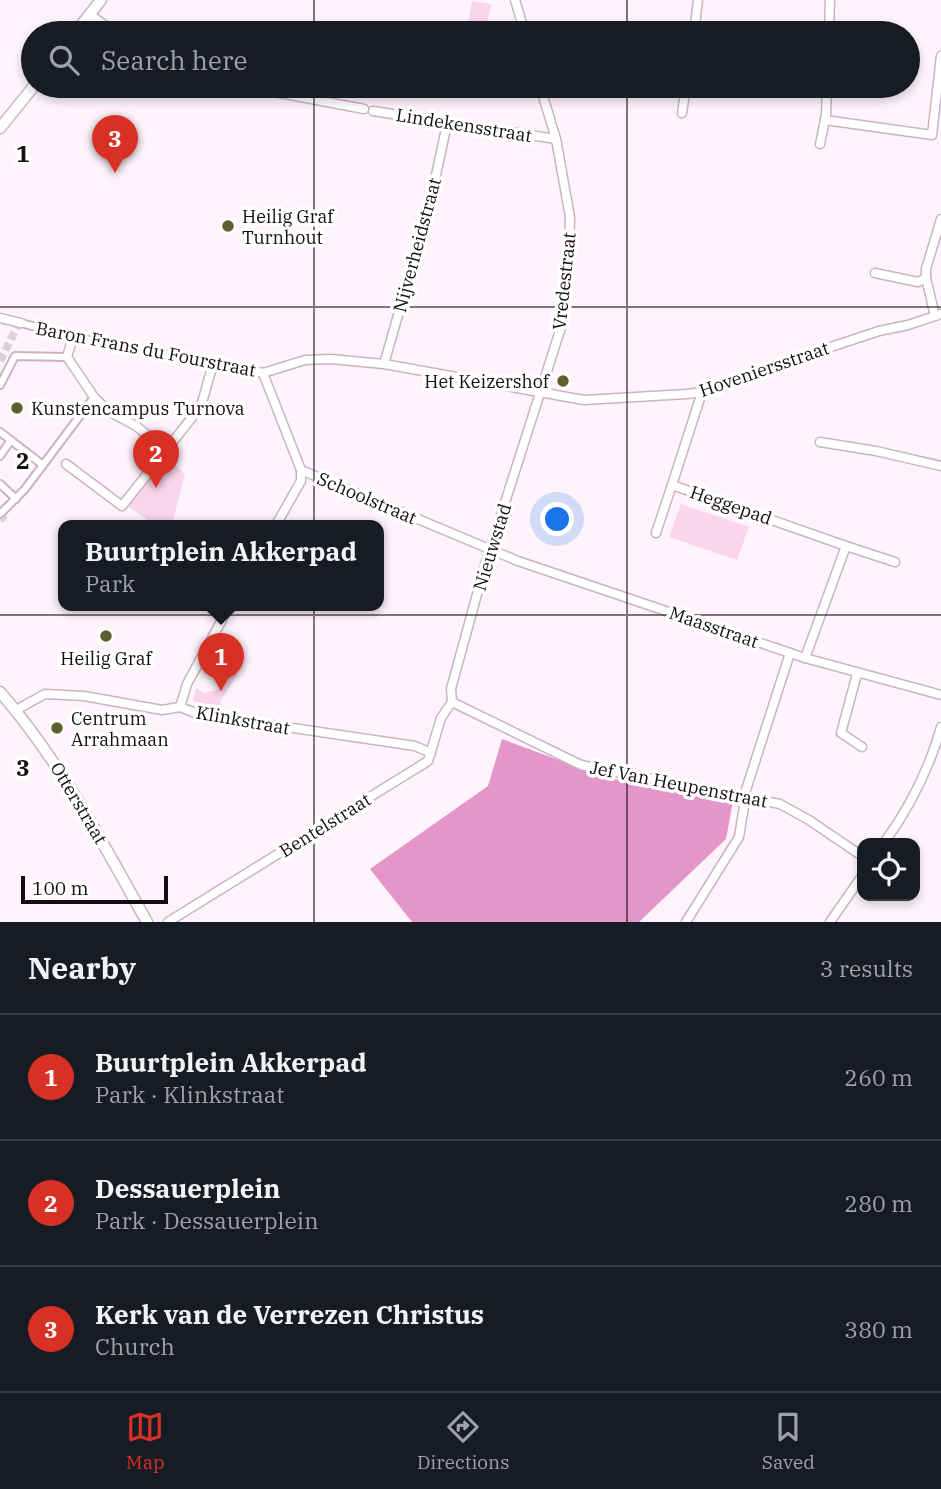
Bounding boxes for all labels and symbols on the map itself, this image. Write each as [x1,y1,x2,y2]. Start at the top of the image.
street label: Lindekensstraat [394,103,534,147]
pin: 3 [92,115,138,173]
text: 1 [16,138,30,168]
street label: Nijverheidstraat [388,175,446,315]
place label: Heilig Graf Turnhout [242,205,335,249]
marker: Heilig Graf Turnhout [220,218,236,234]
street label: Vredestraat [547,231,581,331]
street label: Baron Frans du Fourstraat [34,316,258,382]
street label: Hoveniersstraat [696,336,832,402]
place label: Het Keizershof [424,370,551,393]
marker: Het Keizershof [555,373,571,389]
place label: Kunstencampus Turnova [31,397,245,420]
marker: Kunstencampus Turnova [9,400,25,416]
pin: 2 [133,430,179,488]
text: 2 [16,445,30,475]
street label: Schoolstraat [314,467,420,529]
street label: Heggepad [687,480,775,530]
street label: Nieuwstad [468,500,516,593]
your location [540,502,574,536]
street label: Maasstraat [666,601,762,653]
marker: Heilig Graf [98,628,114,644]
pin: 1 [198,633,244,691]
place label: Heilig Graf [60,647,154,670]
street label: Klinkstraat [194,700,292,740]
place label: Centrum Arrahmaan [71,707,169,751]
marker: Centrum Arrahmaan [49,720,65,736]
text: 3 [16,752,30,782]
street label: Jef Van Heupenstraat [588,755,770,813]
street label: Otterstraat [45,758,113,848]
street label: Bentelstraat [275,788,375,862]
scale bar [21,873,168,905]

